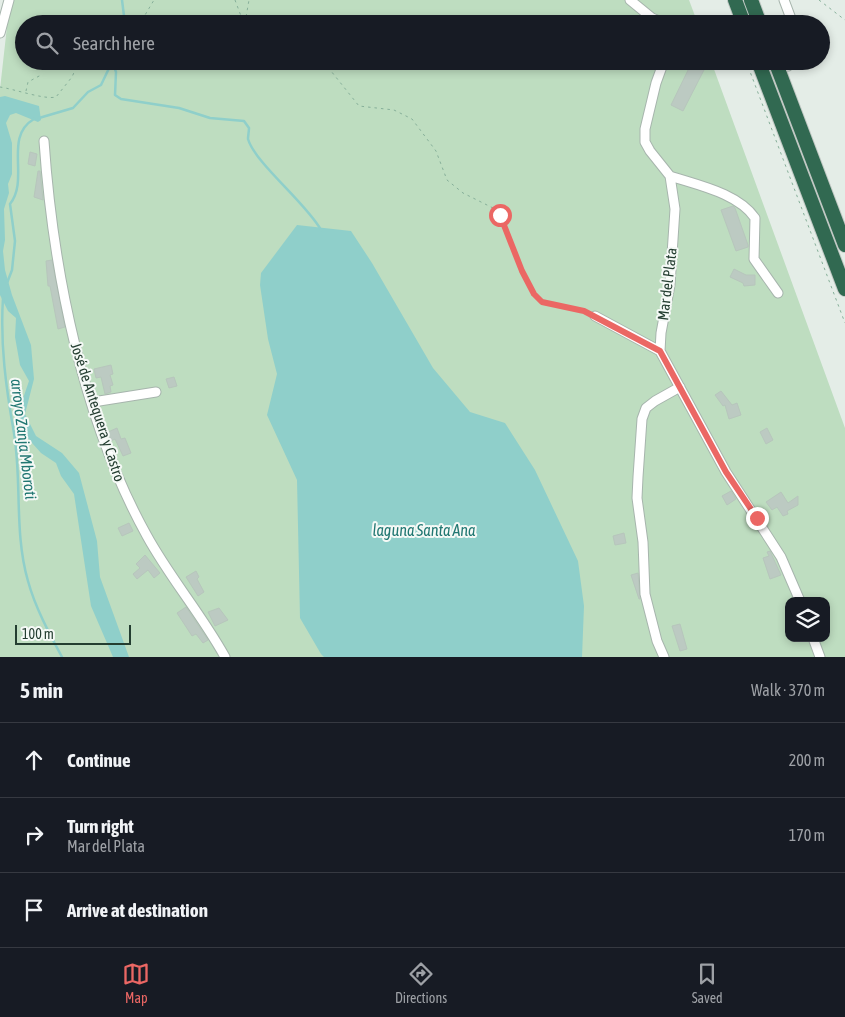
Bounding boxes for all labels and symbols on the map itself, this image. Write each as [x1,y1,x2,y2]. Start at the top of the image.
route start [489,204,512,227]
street label: Mar del Plata [654,247,680,321]
street label: José de Antequera y Castro [68,340,128,484]
water label: arroyo Zanja Mboroti [7,378,40,501]
route end [746,507,769,530]
water label: laguna Santa Ana [372,521,476,540]
scale bar [15,622,131,645]

